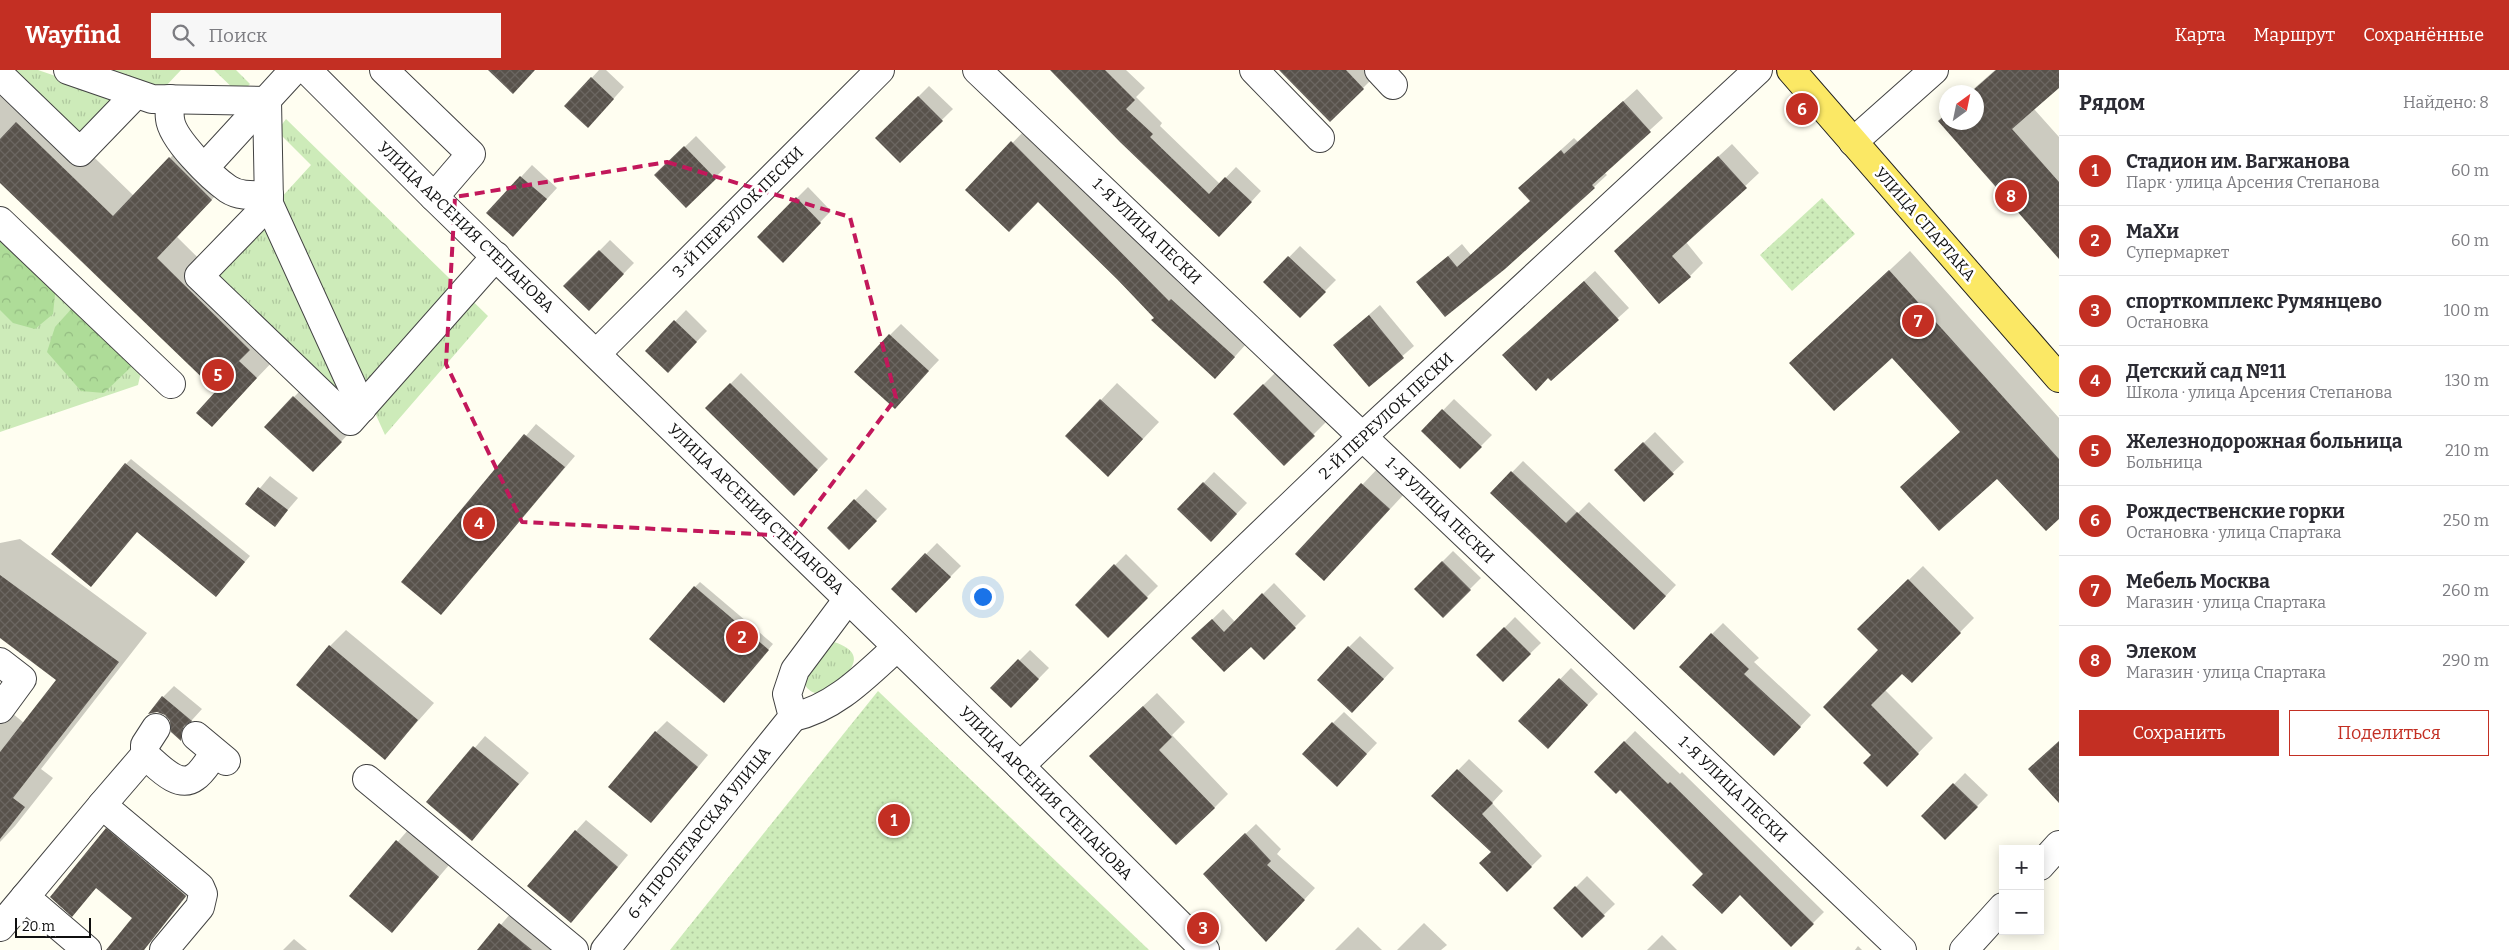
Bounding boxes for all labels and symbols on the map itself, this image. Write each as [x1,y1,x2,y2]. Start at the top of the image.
north arrow [1939,85,1984,130]
pin: 6 [1786,90,1818,128]
street label: УЛИЦА АРСЕНИЯ СТЕПАНОВА [374,138,558,317]
street label: 3-Й ПЕРЕУЛОК ПЕСКИ [668,142,807,281]
street label: УЛИЦА СПАРТАКА [1870,163,1980,285]
street label: 1-Я УЛИЦА ПЕСКИ [1089,174,1205,288]
pin: 8 [1995,177,2027,215]
pin: 7 [1902,302,1934,340]
street label: 2-Й ПЕРЕУЛОК ПЕСКИ [1314,348,1457,483]
pin: 5 [202,356,234,394]
street label: УЛИЦА АРСЕНИЯ СТЕПАНОВА [664,420,848,599]
street label: 1-Я УЛИЦА ПЕСКИ [1382,453,1498,567]
pin: 4 [463,504,495,542]
your location [970,584,996,610]
pin: 2 [726,618,758,656]
street label: УЛИЦА АРСЕНИЯ СТЕПАНОВА [955,702,1137,884]
street label: 1-Я УЛИЦА ПЕСКИ [1675,732,1791,846]
street label: 6-Я ПРОЛЕТАРСКАЯ УЛИЦА [624,743,775,923]
pin: 1 [878,801,910,839]
pin: 3 [1187,909,1219,947]
scale bar [15,915,91,938]

